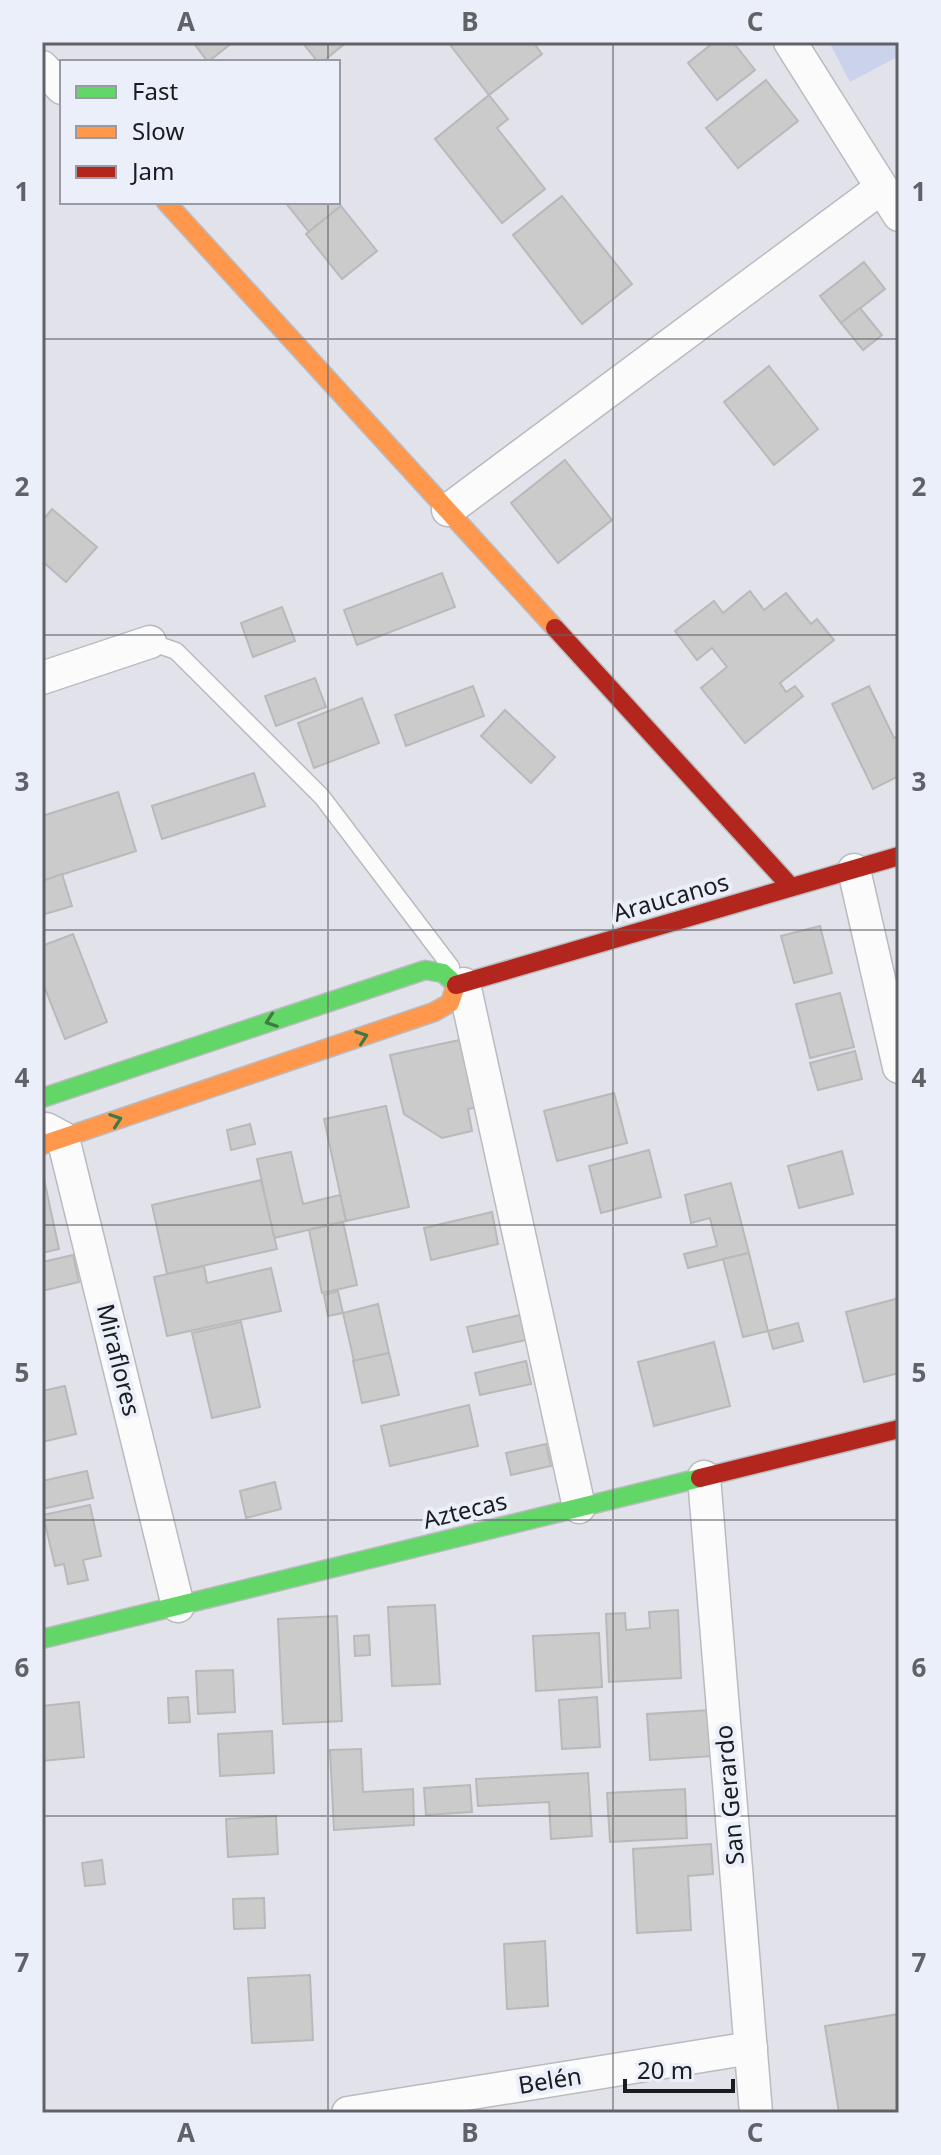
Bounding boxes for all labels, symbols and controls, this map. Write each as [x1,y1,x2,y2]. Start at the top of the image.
text: A [177,3,195,39]
text: B [461,3,479,39]
text: C [747,3,763,39]
legend [60,60,340,204]
text: Fast [132,74,178,107]
text: Slow [132,114,184,147]
text: Jam [130,154,174,187]
text: 1 [15,173,29,209]
text: 1 [912,173,926,209]
text: 2 [15,468,30,504]
text: 2 [912,468,927,504]
text: 3 [15,763,29,799]
text: 3 [912,763,926,799]
street label: Araucanos [609,864,732,929]
one-way arrow [265,1012,279,1028]
one-way arrow [355,1030,369,1046]
text: 4 [15,1059,30,1095]
text: 4 [912,1059,927,1095]
one-way arrow [108,1113,122,1129]
street label: Miraflores [90,1300,149,1419]
text: 5 [15,1354,29,1390]
text: 5 [912,1354,926,1390]
street label: Aztecas [419,1483,510,1536]
text: 6 [15,1649,30,1685]
text: 6 [912,1649,927,1685]
street label: San Gerardo [706,1724,751,1866]
text: 7 [15,1944,30,1980]
text: 7 [912,1944,927,1980]
scale bar [625,2043,733,2093]
text: 20 m [637,2053,693,2086]
street label: Belén [516,2058,584,2101]
text: A [177,2114,195,2150]
text: B [461,2114,479,2150]
text: C [747,2114,763,2150]

